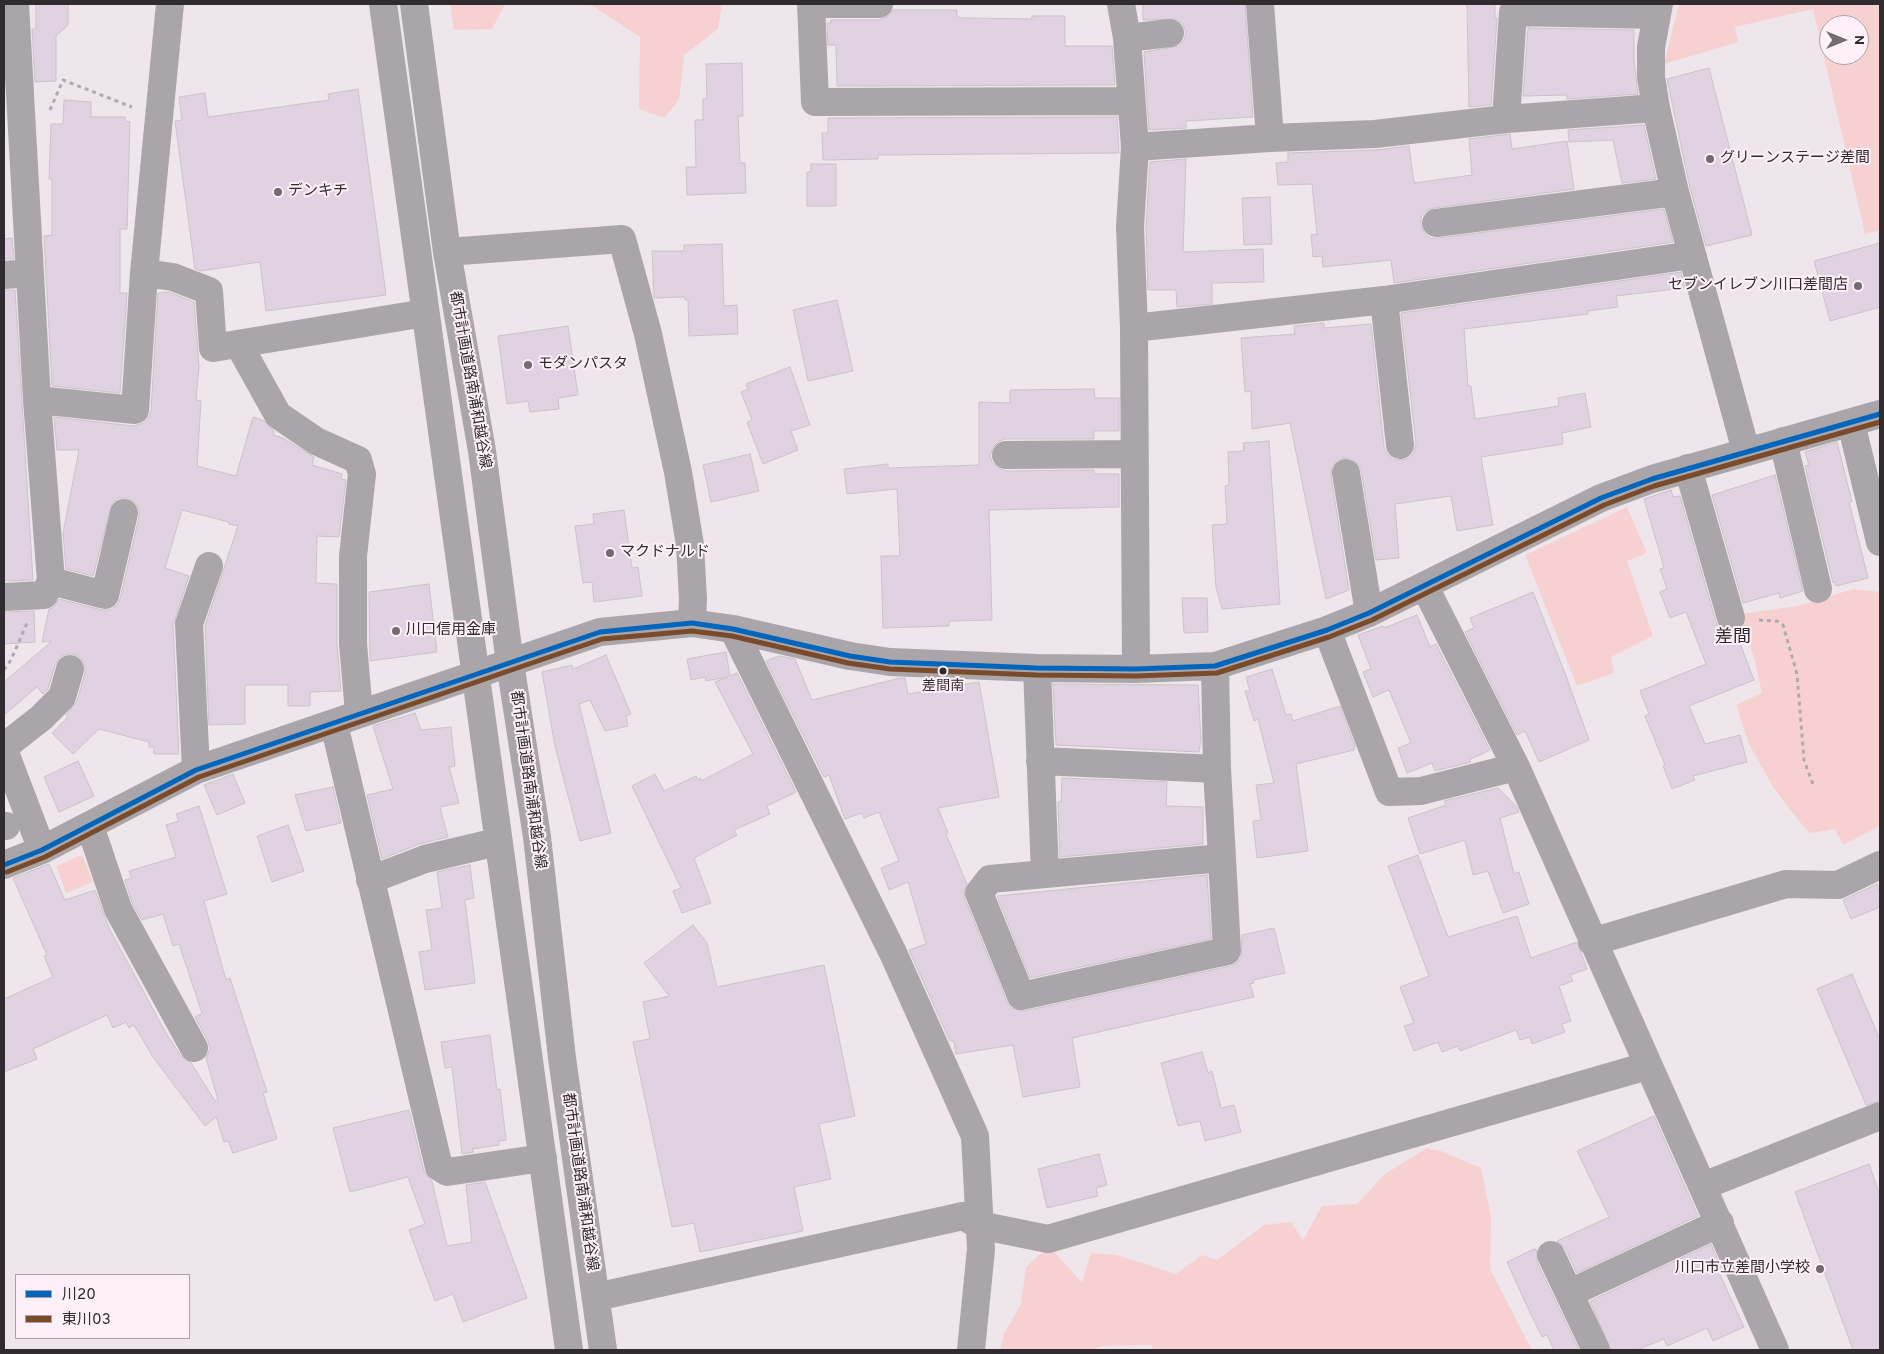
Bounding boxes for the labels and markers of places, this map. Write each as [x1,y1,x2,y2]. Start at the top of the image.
place label: グリーンステージ差間 [1720,150,1870,168]
marker: グリーンステージ差間 [1704,153,1716,165]
place label: デンキチ [288,183,348,201]
marker: デンキチ [272,186,284,198]
place label: セブンイレブン川口差間店 [1668,277,1848,295]
marker: セブンイレブン川口差間店 [1852,280,1864,292]
place label: モダンパスタ [538,356,628,374]
marker: モダンパスタ [522,359,534,371]
place label: マクドナルド [620,544,710,562]
marker: マクドナルド [604,547,616,559]
place label: 川口信用金庫 [406,622,496,640]
marker: 川口信用金庫 [390,625,402,637]
marker: 差間南 [938,666,948,676]
place label: 差間南 [922,679,964,695]
place label: 川口市立差間小学校 [1675,1260,1810,1278]
marker: 川口市立差間小学校 [1814,1263,1826,1275]

